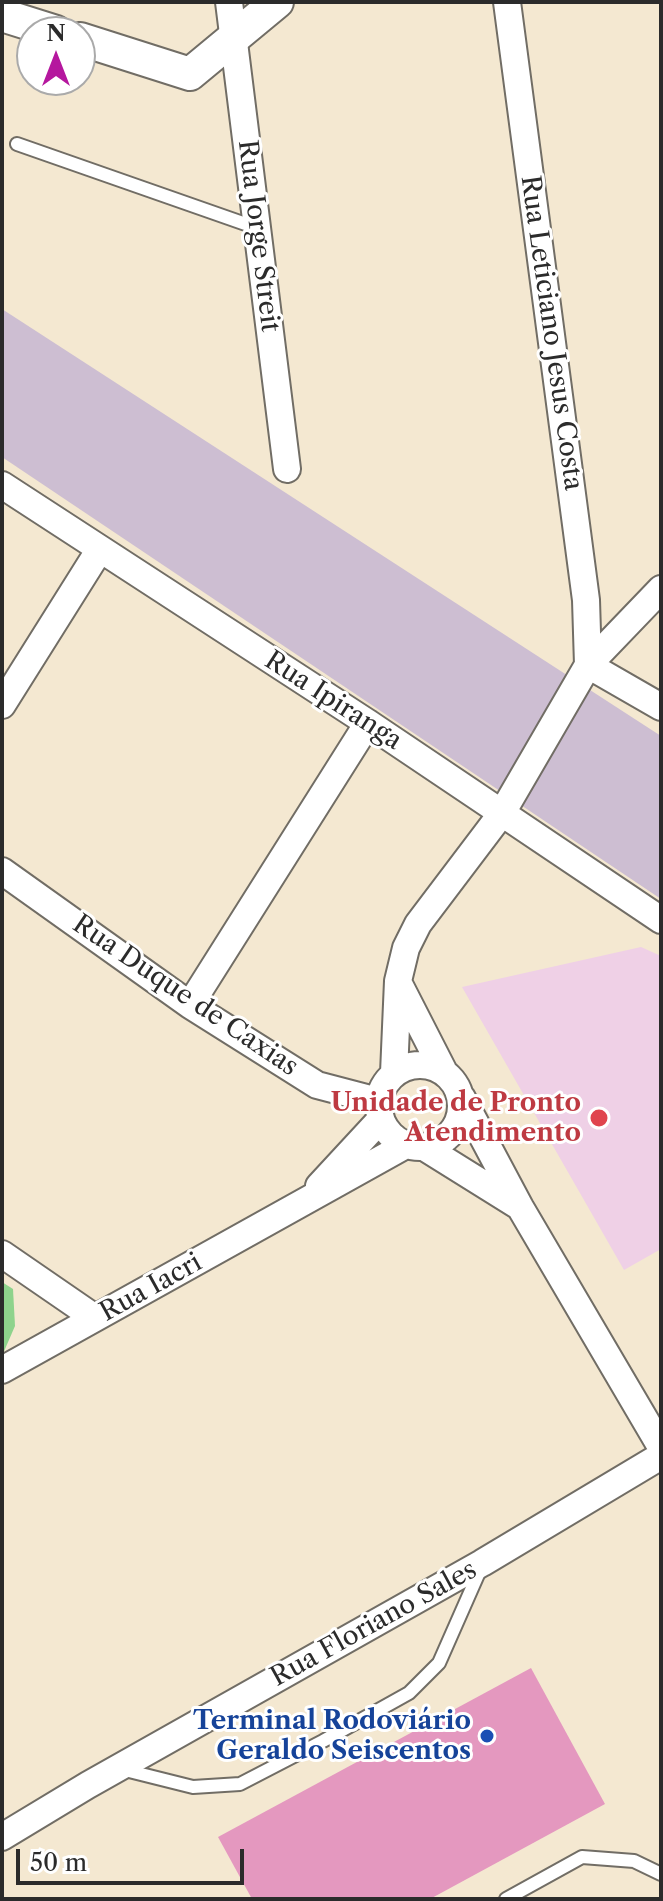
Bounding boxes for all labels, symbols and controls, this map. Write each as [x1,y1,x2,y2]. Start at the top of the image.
north arrow [16,16,96,96]
text: N [46,20,66,47]
street label: Rua Jorge Streit [231,138,285,334]
street label: Rua Leticiano Jesus Costa [513,173,589,493]
street label: Rua Ipiranga [259,645,407,757]
street label: Rua Duque de Caxias [66,909,304,1083]
place label: Unidade de Pronto Atendimento [331,1087,581,1148]
marker: Unidade de Pronto Atendimento [588,1107,610,1129]
street label: Rua Iacri [95,1247,207,1329]
street label: Rua Floriano Sales [266,1554,482,1694]
place label: Terminal Rodoviário Geraldo Seiscentos [193,1705,471,1766]
marker: Terminal Rodoviário Geraldo Seiscentos [478,1727,496,1745]
scale bar [20,1833,248,1883]
text: 50 m [30,1848,87,1877]

